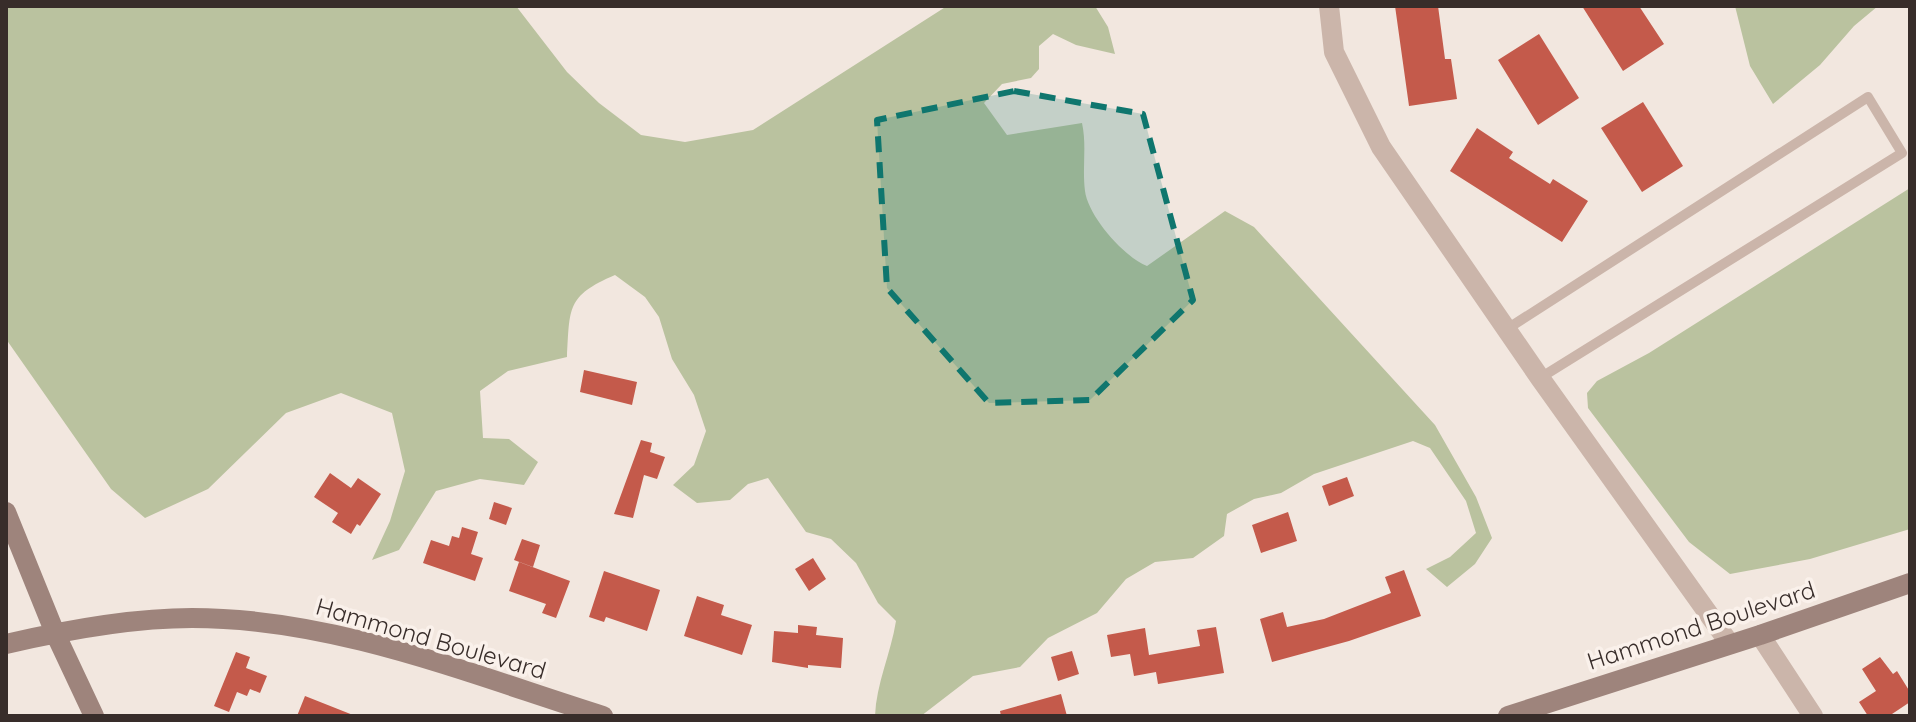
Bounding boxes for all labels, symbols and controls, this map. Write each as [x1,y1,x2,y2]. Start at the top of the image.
street label: Hammond Boulevard [1583,574,1819,676]
street label: Hammond Boulevard [312,591,550,685]

